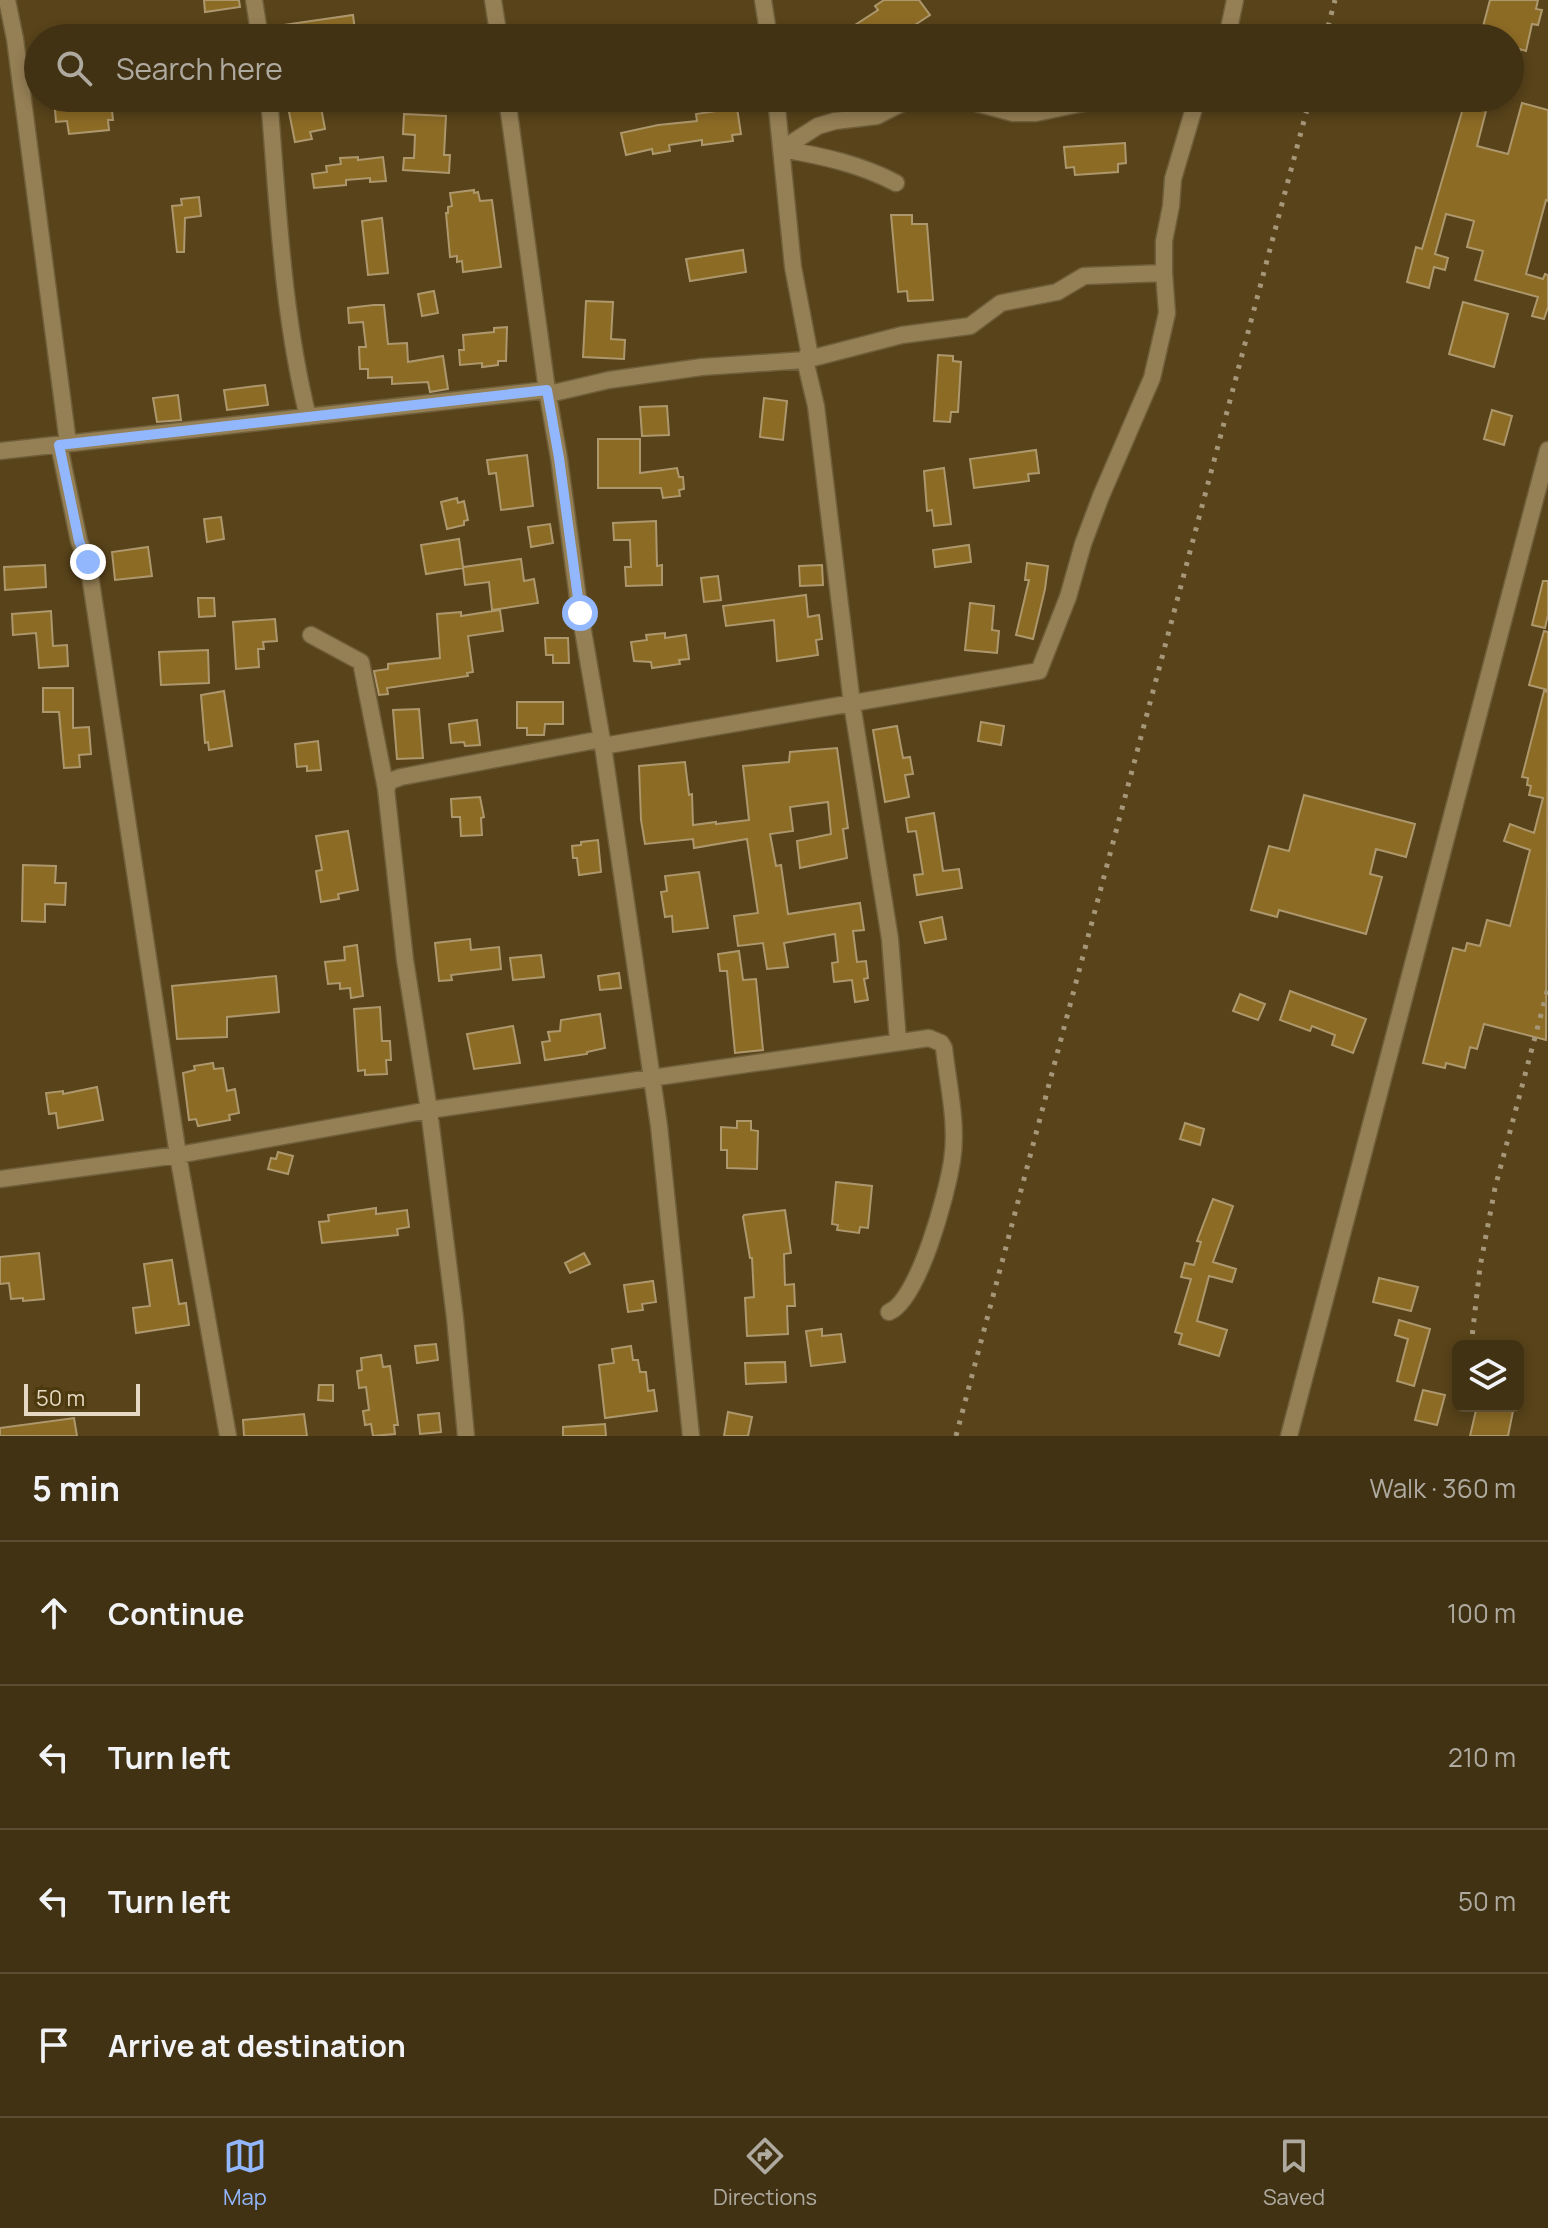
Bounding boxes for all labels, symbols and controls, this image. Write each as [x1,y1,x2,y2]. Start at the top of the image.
search box [24,24,1524,112]
icon: search [52,46,96,90]
text: Search here [116,48,283,89]
route end [70,544,106,580]
route start [562,595,598,631]
map controls [1452,1340,1524,1412]
button: layers [1452,1340,1524,1412]
scale bar [24,1380,140,1416]
text: 50 m [36,1383,85,1413]
text: 5 min [32,1465,120,1511]
text: Walk · 360 m [1370,1470,1516,1506]
icon: ahead [32,1591,76,1635]
text: Continue [108,1593,244,1634]
text: 100 m [1447,1595,1516,1631]
icon: left [32,1735,76,1779]
text: Turn left [108,1737,231,1778]
text: 210 m [1448,1739,1516,1775]
icon: left [32,1879,76,1923]
text: Turn left [108,1881,231,1922]
text: 50 m [1458,1883,1516,1919]
icon: arrive [32,2023,76,2067]
text: Arrive at destination [108,2025,406,2066]
tab: Map [223,2134,267,2212]
tab: Directions [713,2134,817,2212]
tab: Saved [1263,2134,1325,2212]

